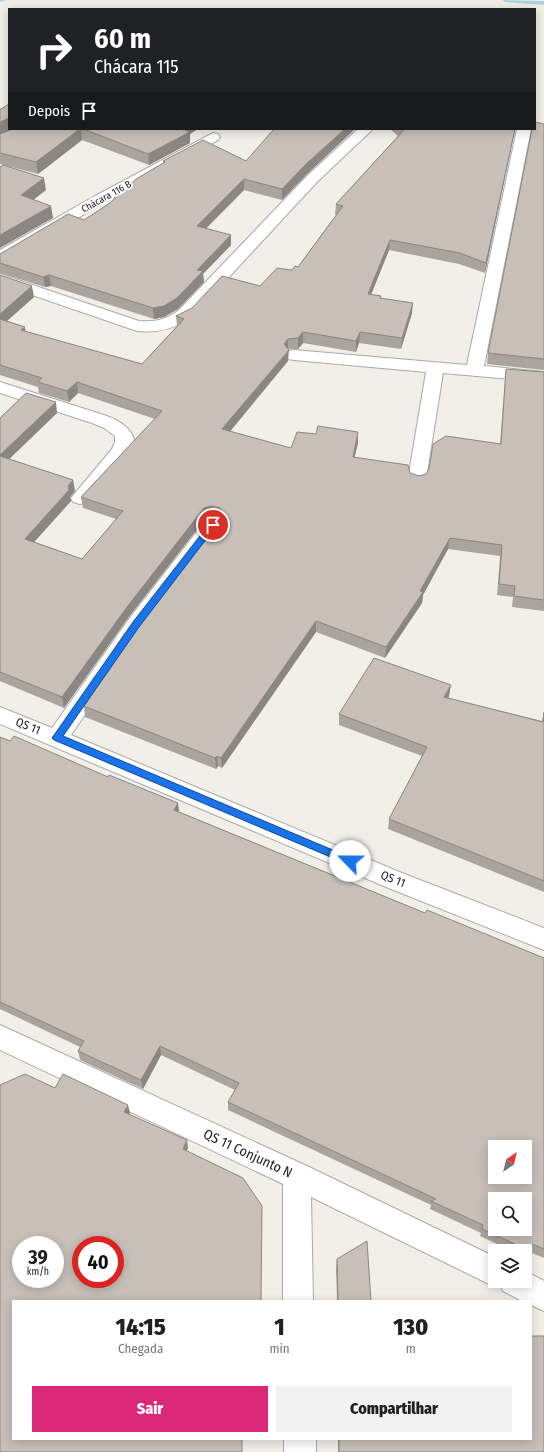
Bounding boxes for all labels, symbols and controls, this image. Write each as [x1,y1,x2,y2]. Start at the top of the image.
text: 60 m [94,22,151,55]
icon: right [28,24,80,76]
text: Chácara 115 [94,56,178,78]
icon: arrive [78,100,100,122]
text: Depois [28,102,70,120]
street label: Chácara 116 B [79,178,134,215]
pin [196,508,230,542]
icon: arrive [202,514,224,536]
street label: QS 11 [14,715,42,737]
position arrow [329,840,371,882]
street label: QS 11 [379,868,407,890]
street label: QS 11 Conjunto N [201,1125,295,1182]
north arrow [488,1140,532,1184]
map controls [488,1140,532,1288]
button: search [488,1192,532,1236]
speed limit sign: 40 [72,1236,124,1288]
button: layers [488,1244,532,1288]
text: 39 [28,1245,48,1269]
text: km/h [27,1266,49,1278]
text: 14:15 [116,1313,166,1341]
text: 1 [274,1313,285,1341]
text: 130 [393,1313,428,1341]
text: Chegada [118,1341,163,1356]
text: min [269,1341,290,1356]
text: m [406,1341,416,1356]
button: Sair [32,1386,268,1432]
button: Compartilhar [276,1386,512,1432]

